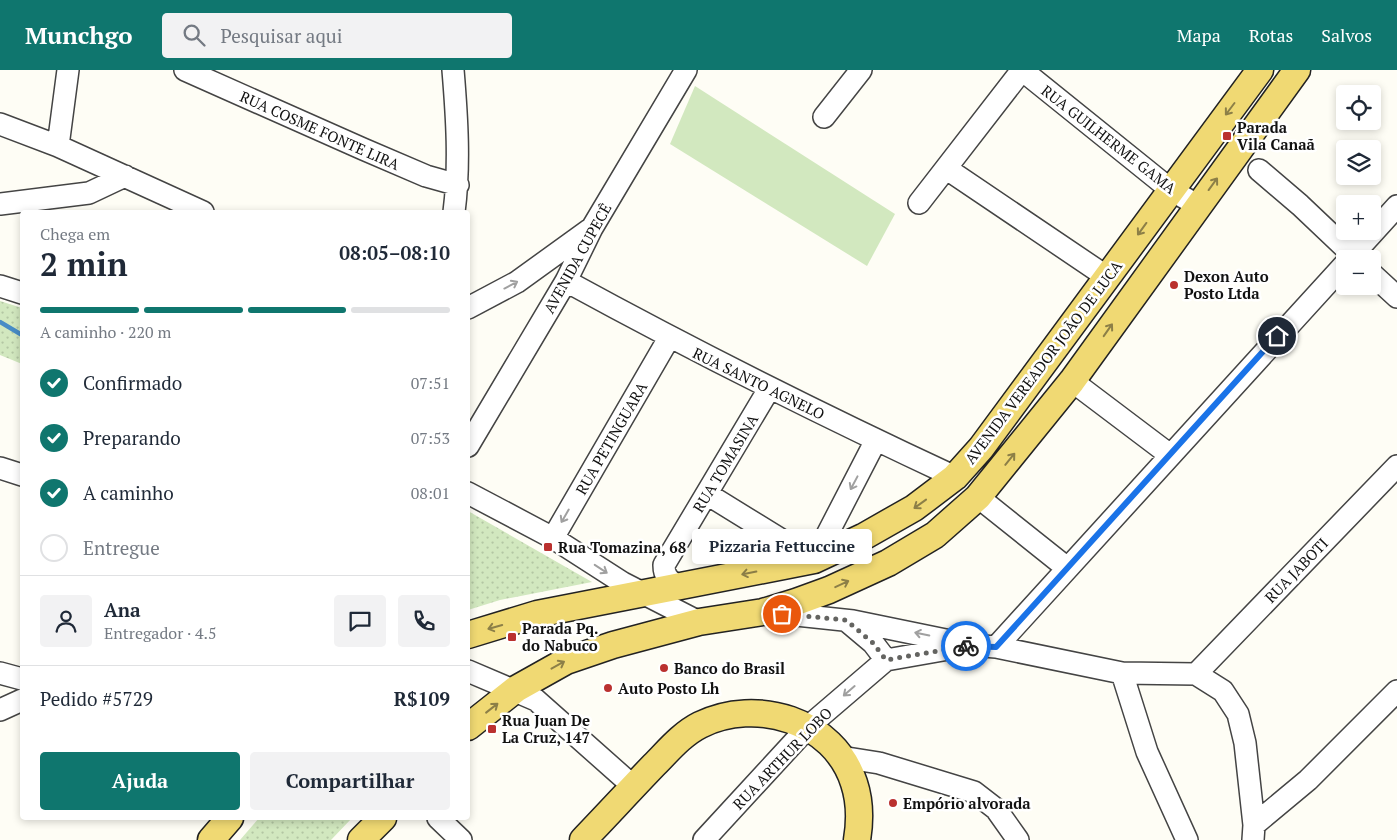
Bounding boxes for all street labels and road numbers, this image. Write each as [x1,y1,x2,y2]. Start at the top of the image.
street label: RUA GUILHERME GAMA [1038,80,1181,198]
street label: RUA COSME FONTE LIRA [237,86,403,174]
street label: AVENIDA CUPECÊ [538,199,616,317]
street label: AVENIDA VEREADOR JOÃO DE LUCA [960,256,1127,468]
street label: RUA SANTO AGNELO [690,342,828,424]
street label: RUA PETINGUARA [571,377,652,498]
street label: RUA TOMASINA [688,410,763,516]
street label: RUA JABOTI [1260,533,1332,607]
street label: RUA ARTHUR LOBO [728,703,836,813]

